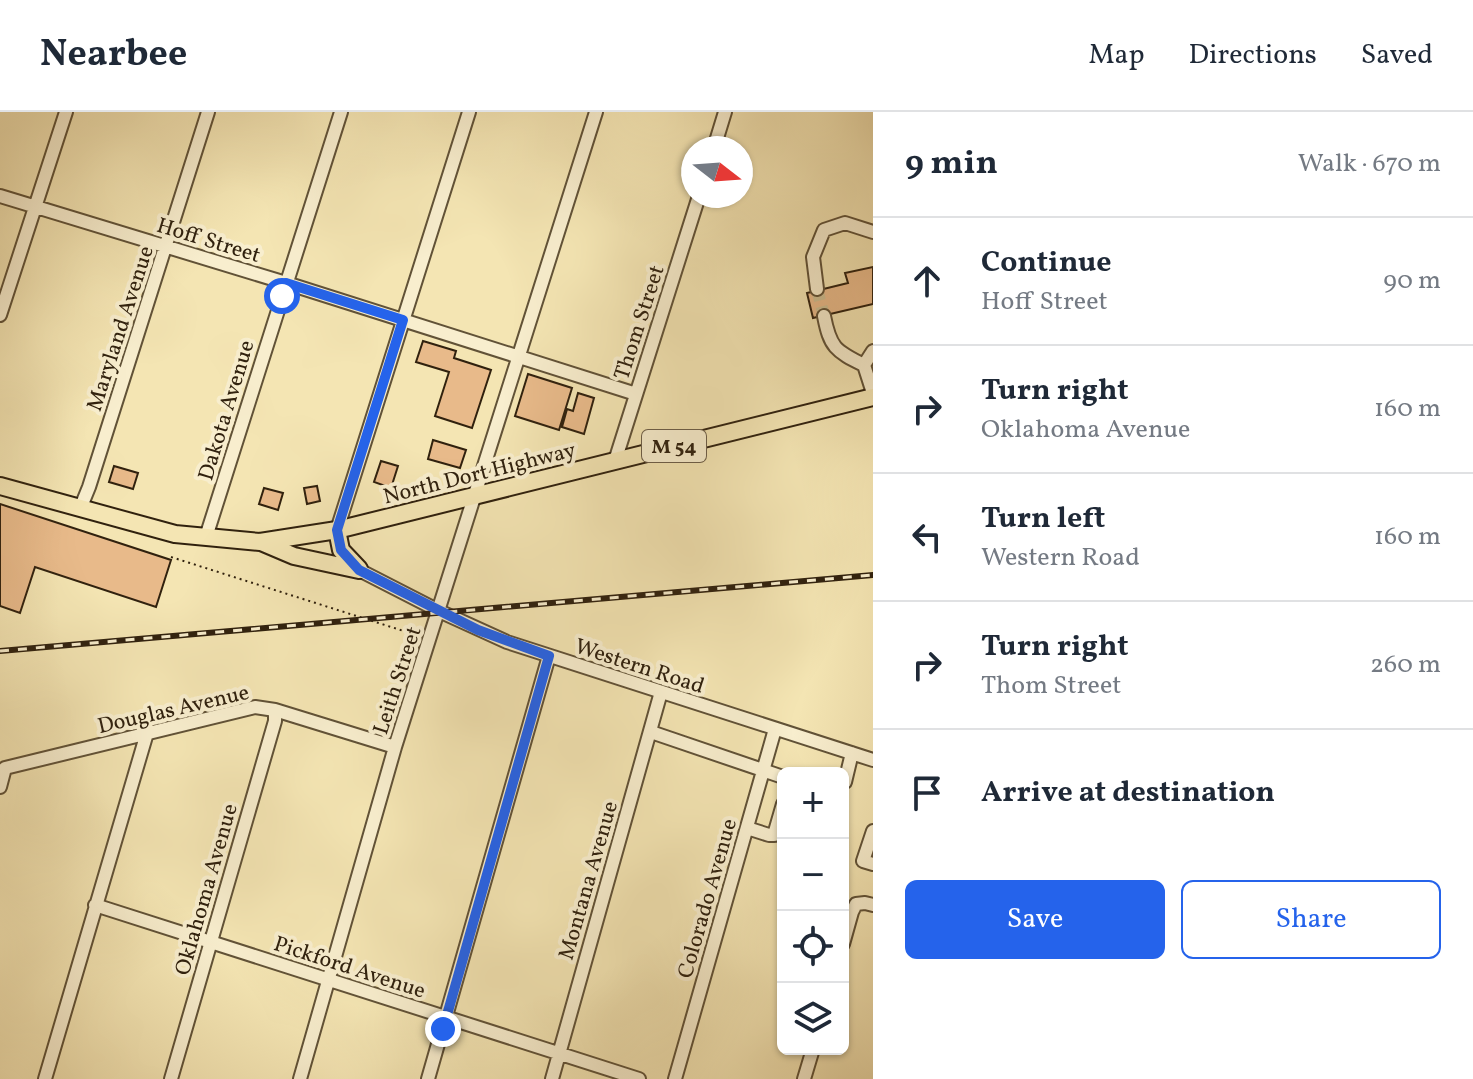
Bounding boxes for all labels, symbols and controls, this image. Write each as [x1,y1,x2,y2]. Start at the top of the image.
text: Nearbee [40,29,187,82]
text: Map [1089,36,1145,75]
text: Directions [1189,36,1317,75]
text: Saved [1361,36,1433,75]
north arrow [681,136,753,208]
text: 9 min [905,141,998,188]
text: Walk · 670 m [1298,146,1441,182]
street label: Hoff Street [152,211,264,272]
street label: Maryland Avenue [80,242,163,415]
text: Continue [981,242,1112,284]
icon: ahead [905,259,949,303]
street label: Thom Street [607,261,674,384]
text: 90 m [1383,263,1441,299]
route start [264,278,300,314]
text: Hoff Street [981,284,1108,320]
street label: Dakota Avenue [191,337,263,485]
text: Turn right [981,370,1129,412]
icon: right [905,387,949,431]
text: 160 m [1374,391,1441,427]
text: Oklahoma Avenue [981,412,1190,448]
road number: M 54 [642,430,706,462]
street label: North Dort Highway [380,435,579,513]
text: Turn left [981,498,1105,540]
icon: left [905,515,949,559]
text: 160 m [1374,519,1441,555]
text: Western Road [981,540,1140,576]
street label: Leith Street [366,622,431,739]
text: Turn right [981,626,1129,668]
street label: Western Road [570,632,708,703]
icon: right [905,643,949,687]
text: 260 m [1370,647,1441,683]
text: Thom Street [981,668,1121,704]
street label: Douglas Avenue [95,678,252,743]
map controls [777,767,849,1055]
button: + [777,767,849,839]
icon: arrive [905,771,949,815]
text: Arrive at destination [981,772,1275,814]
street label: Montana Avenue [552,798,627,964]
street label: Oklahoma Avenue [168,800,247,979]
street label: Colorado Avenue [671,815,746,982]
button: − [777,839,849,911]
button: Save [905,880,1165,959]
button: Share [1181,880,1441,959]
button: locate [777,911,849,983]
street label: Pickford Avenue [269,929,429,1008]
button: layers [777,983,849,1055]
route end [425,1011,461,1047]

